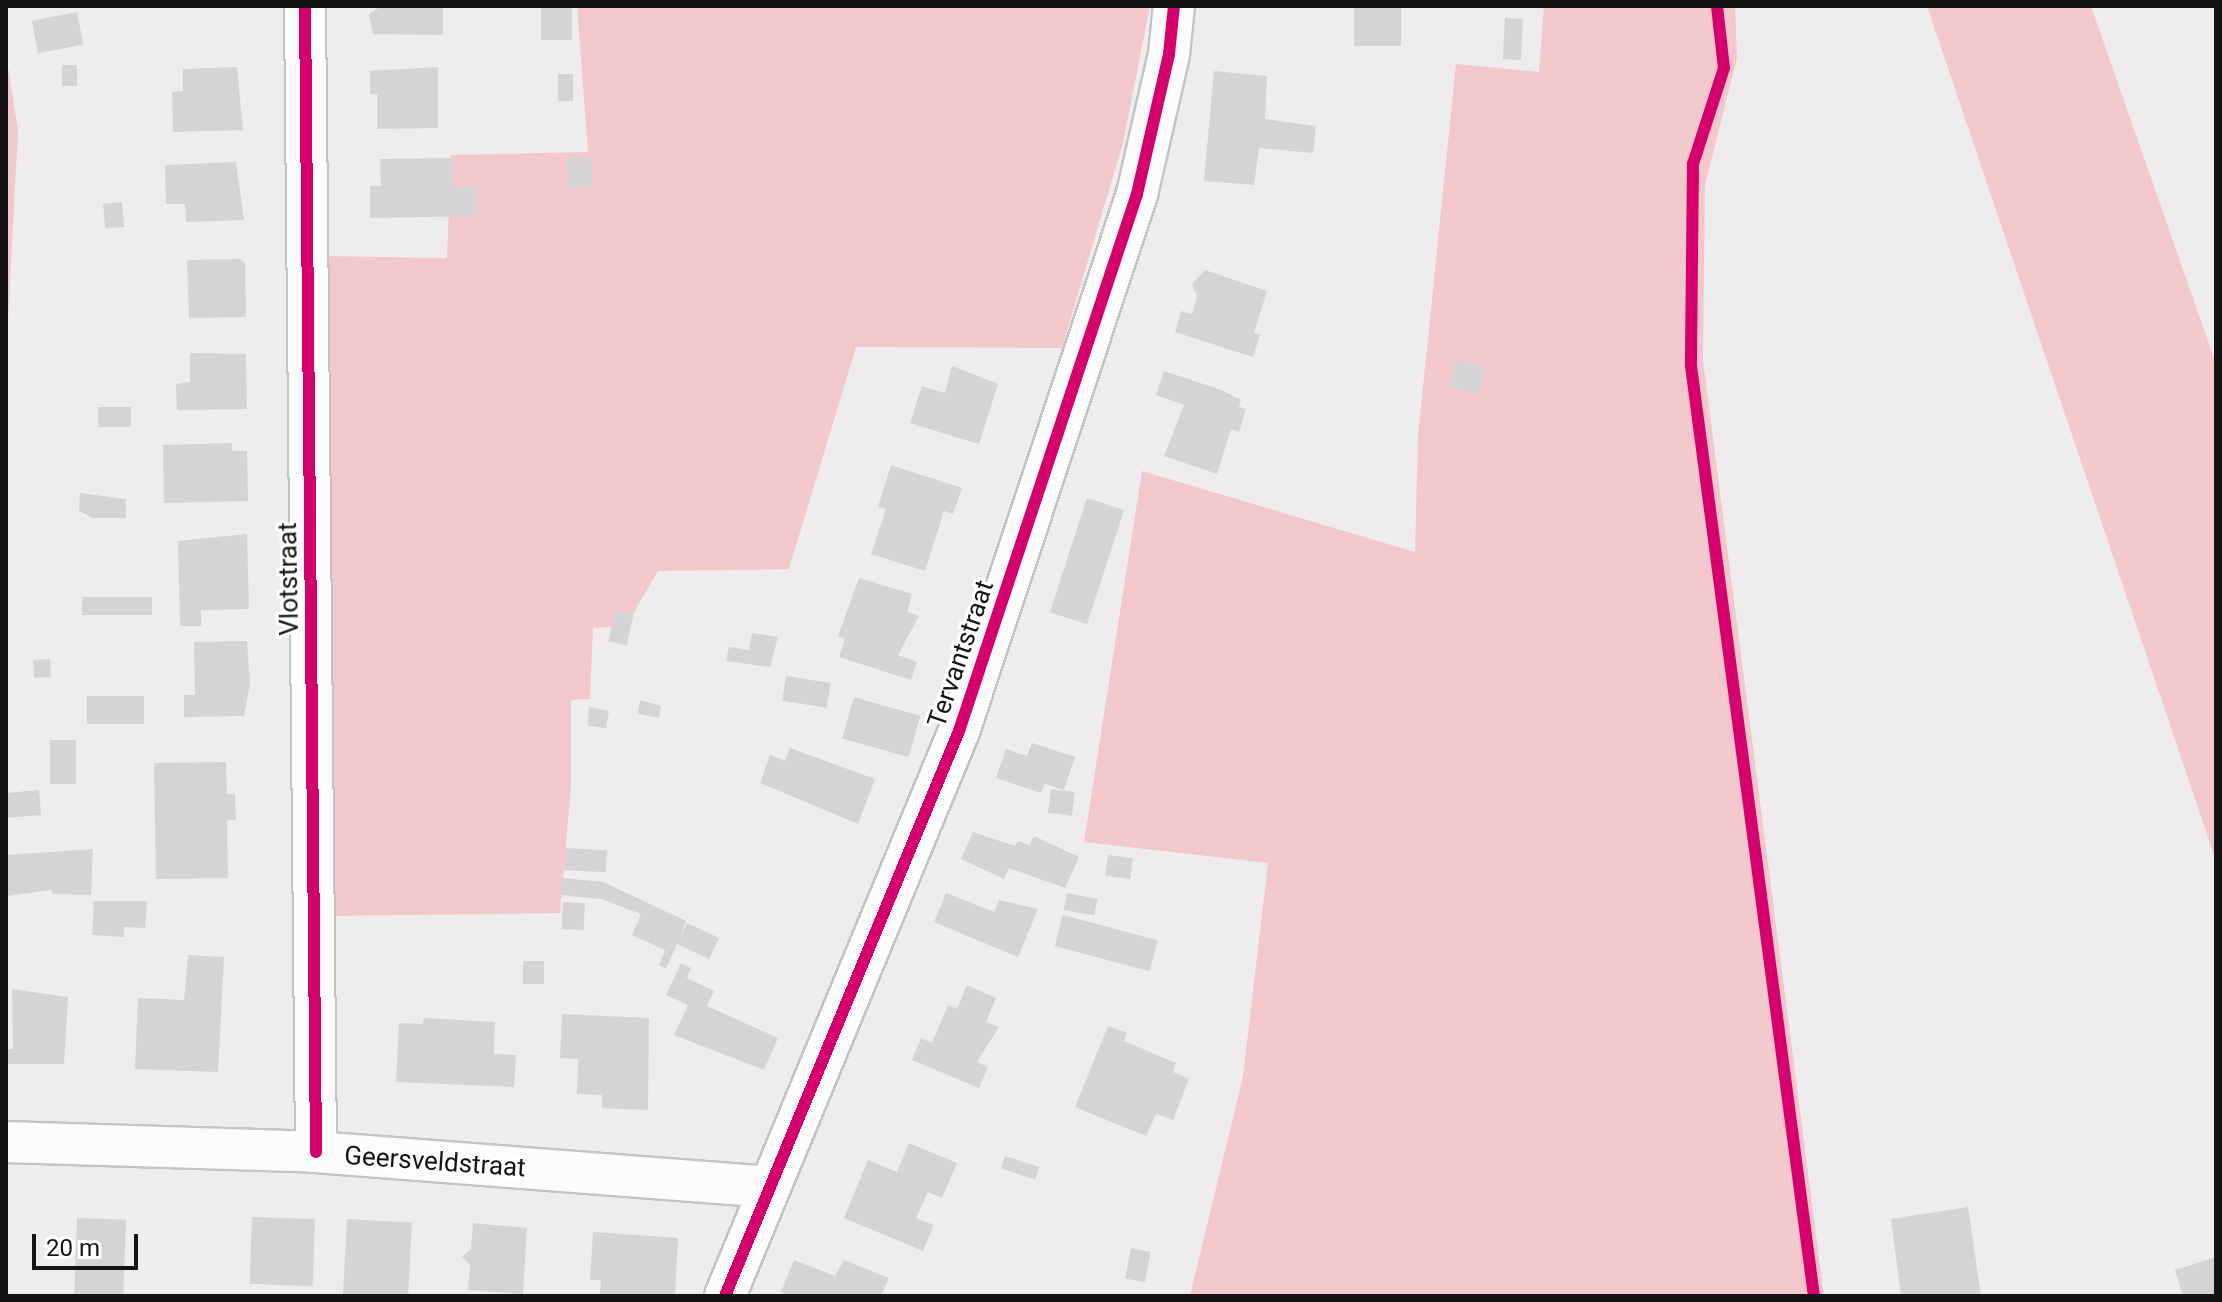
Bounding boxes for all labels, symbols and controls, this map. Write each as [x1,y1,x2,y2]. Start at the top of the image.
street label: Vlotstraat [272,522,306,636]
street label: Tervantstraat [921,576,1001,732]
street label: Geersveldstraat [343,1140,527,1184]
scale bar [36,1218,142,1268]
text: 20 m [46,1234,100,1262]

